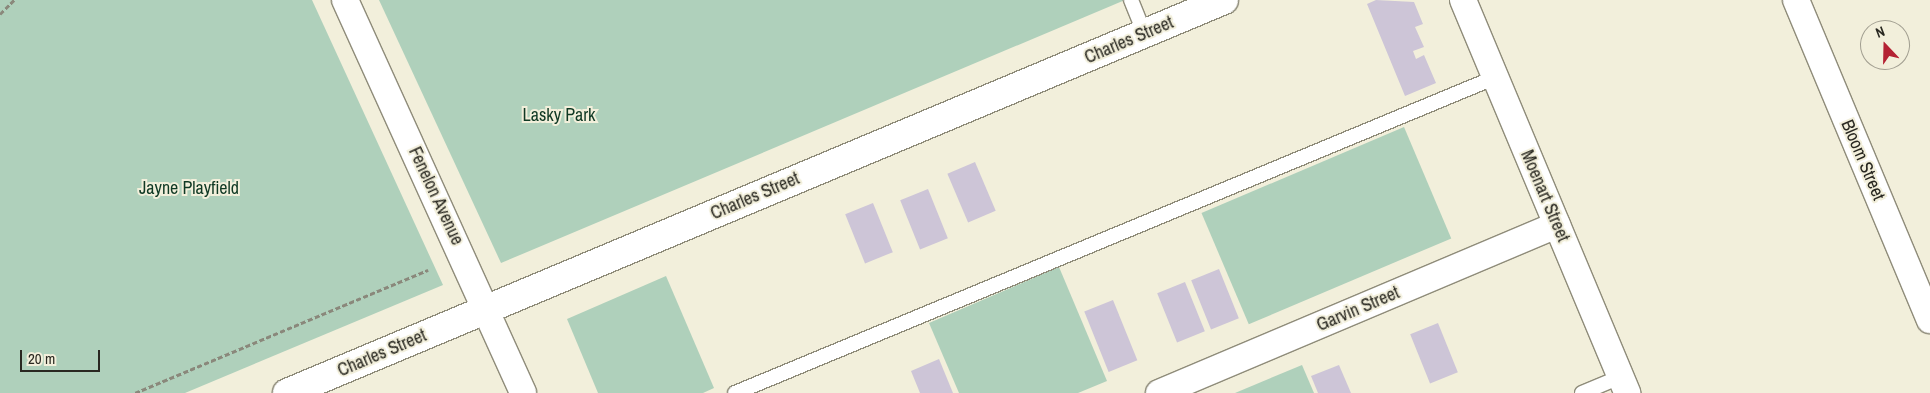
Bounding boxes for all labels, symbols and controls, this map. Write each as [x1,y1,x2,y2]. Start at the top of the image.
street label: Charles Street [1081,12,1177,68]
north arrow [1860,20,1910,70]
text: N [1873,22,1887,42]
park label: Lasky Park [522,104,596,126]
street label: Bloom Street [1836,117,1890,203]
street label: Fenelon Avenue [404,143,468,249]
street label: Moenart Street [1516,147,1574,245]
street label: Charles Street [707,168,803,224]
park label: Jayne Playfield [139,177,239,199]
street label: Garvin Street [1313,282,1403,336]
street label: Charles Street [334,325,430,381]
scale bar [22,340,102,372]
text: 20 m [28,348,55,369]

